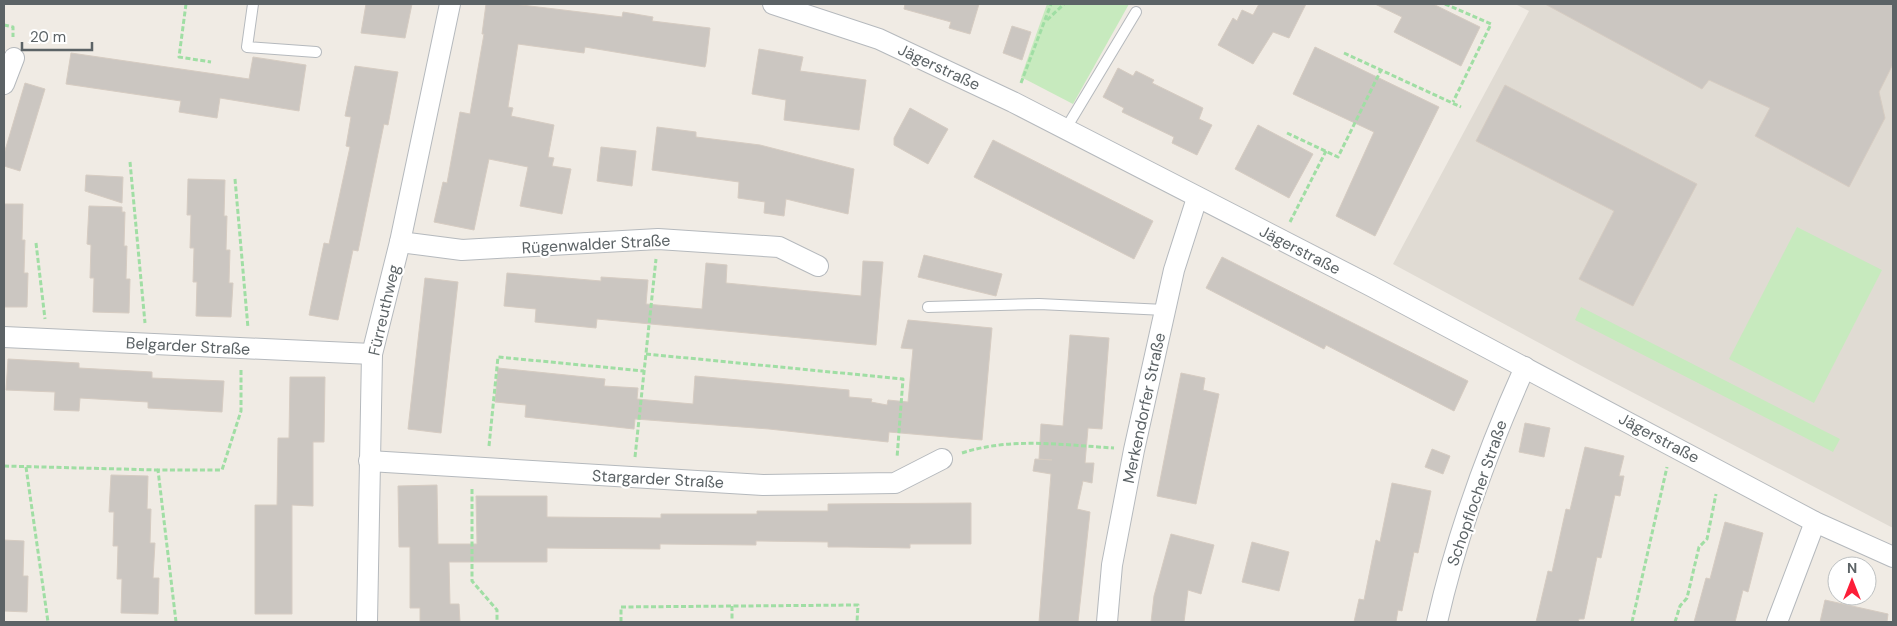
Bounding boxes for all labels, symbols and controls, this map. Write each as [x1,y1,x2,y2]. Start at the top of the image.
scale bar [22,20,92,52]
text: 20 m [30,27,66,47]
street label: Jägerstraße [895,39,983,95]
street label: Jägerstraße [1256,221,1344,279]
street label: Rügenwalder Straße [521,230,671,258]
street label: Fürreuthweg [363,262,405,358]
street label: Merkendorfer Straße [1118,331,1170,485]
street label: Belgarder Straße [125,332,251,360]
street label: Jägerstraße [1615,408,1703,468]
street label: Schopflocher Straße [1442,417,1512,569]
street label: Stargarder Straße [591,465,725,493]
north arrow [1827,556,1877,606]
text: N [1847,559,1857,577]

